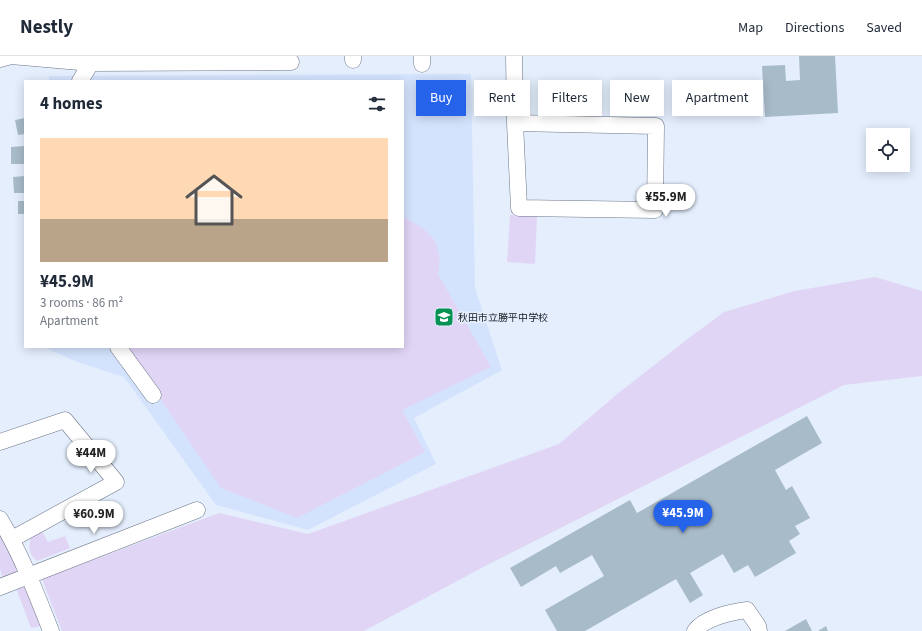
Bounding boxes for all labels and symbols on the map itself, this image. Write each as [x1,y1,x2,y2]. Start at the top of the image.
pin: ¥55.9M [633,184,699,218]
school or university icon: 秋田市立勝平中学校 [433,306,455,328]
place label: 秋田市立勝平中学校 [458,311,548,325]
pin: ¥44M [67,440,115,474]
pin: ¥45.9M [650,500,716,534]
pin: ¥60.9M [61,501,127,535]

